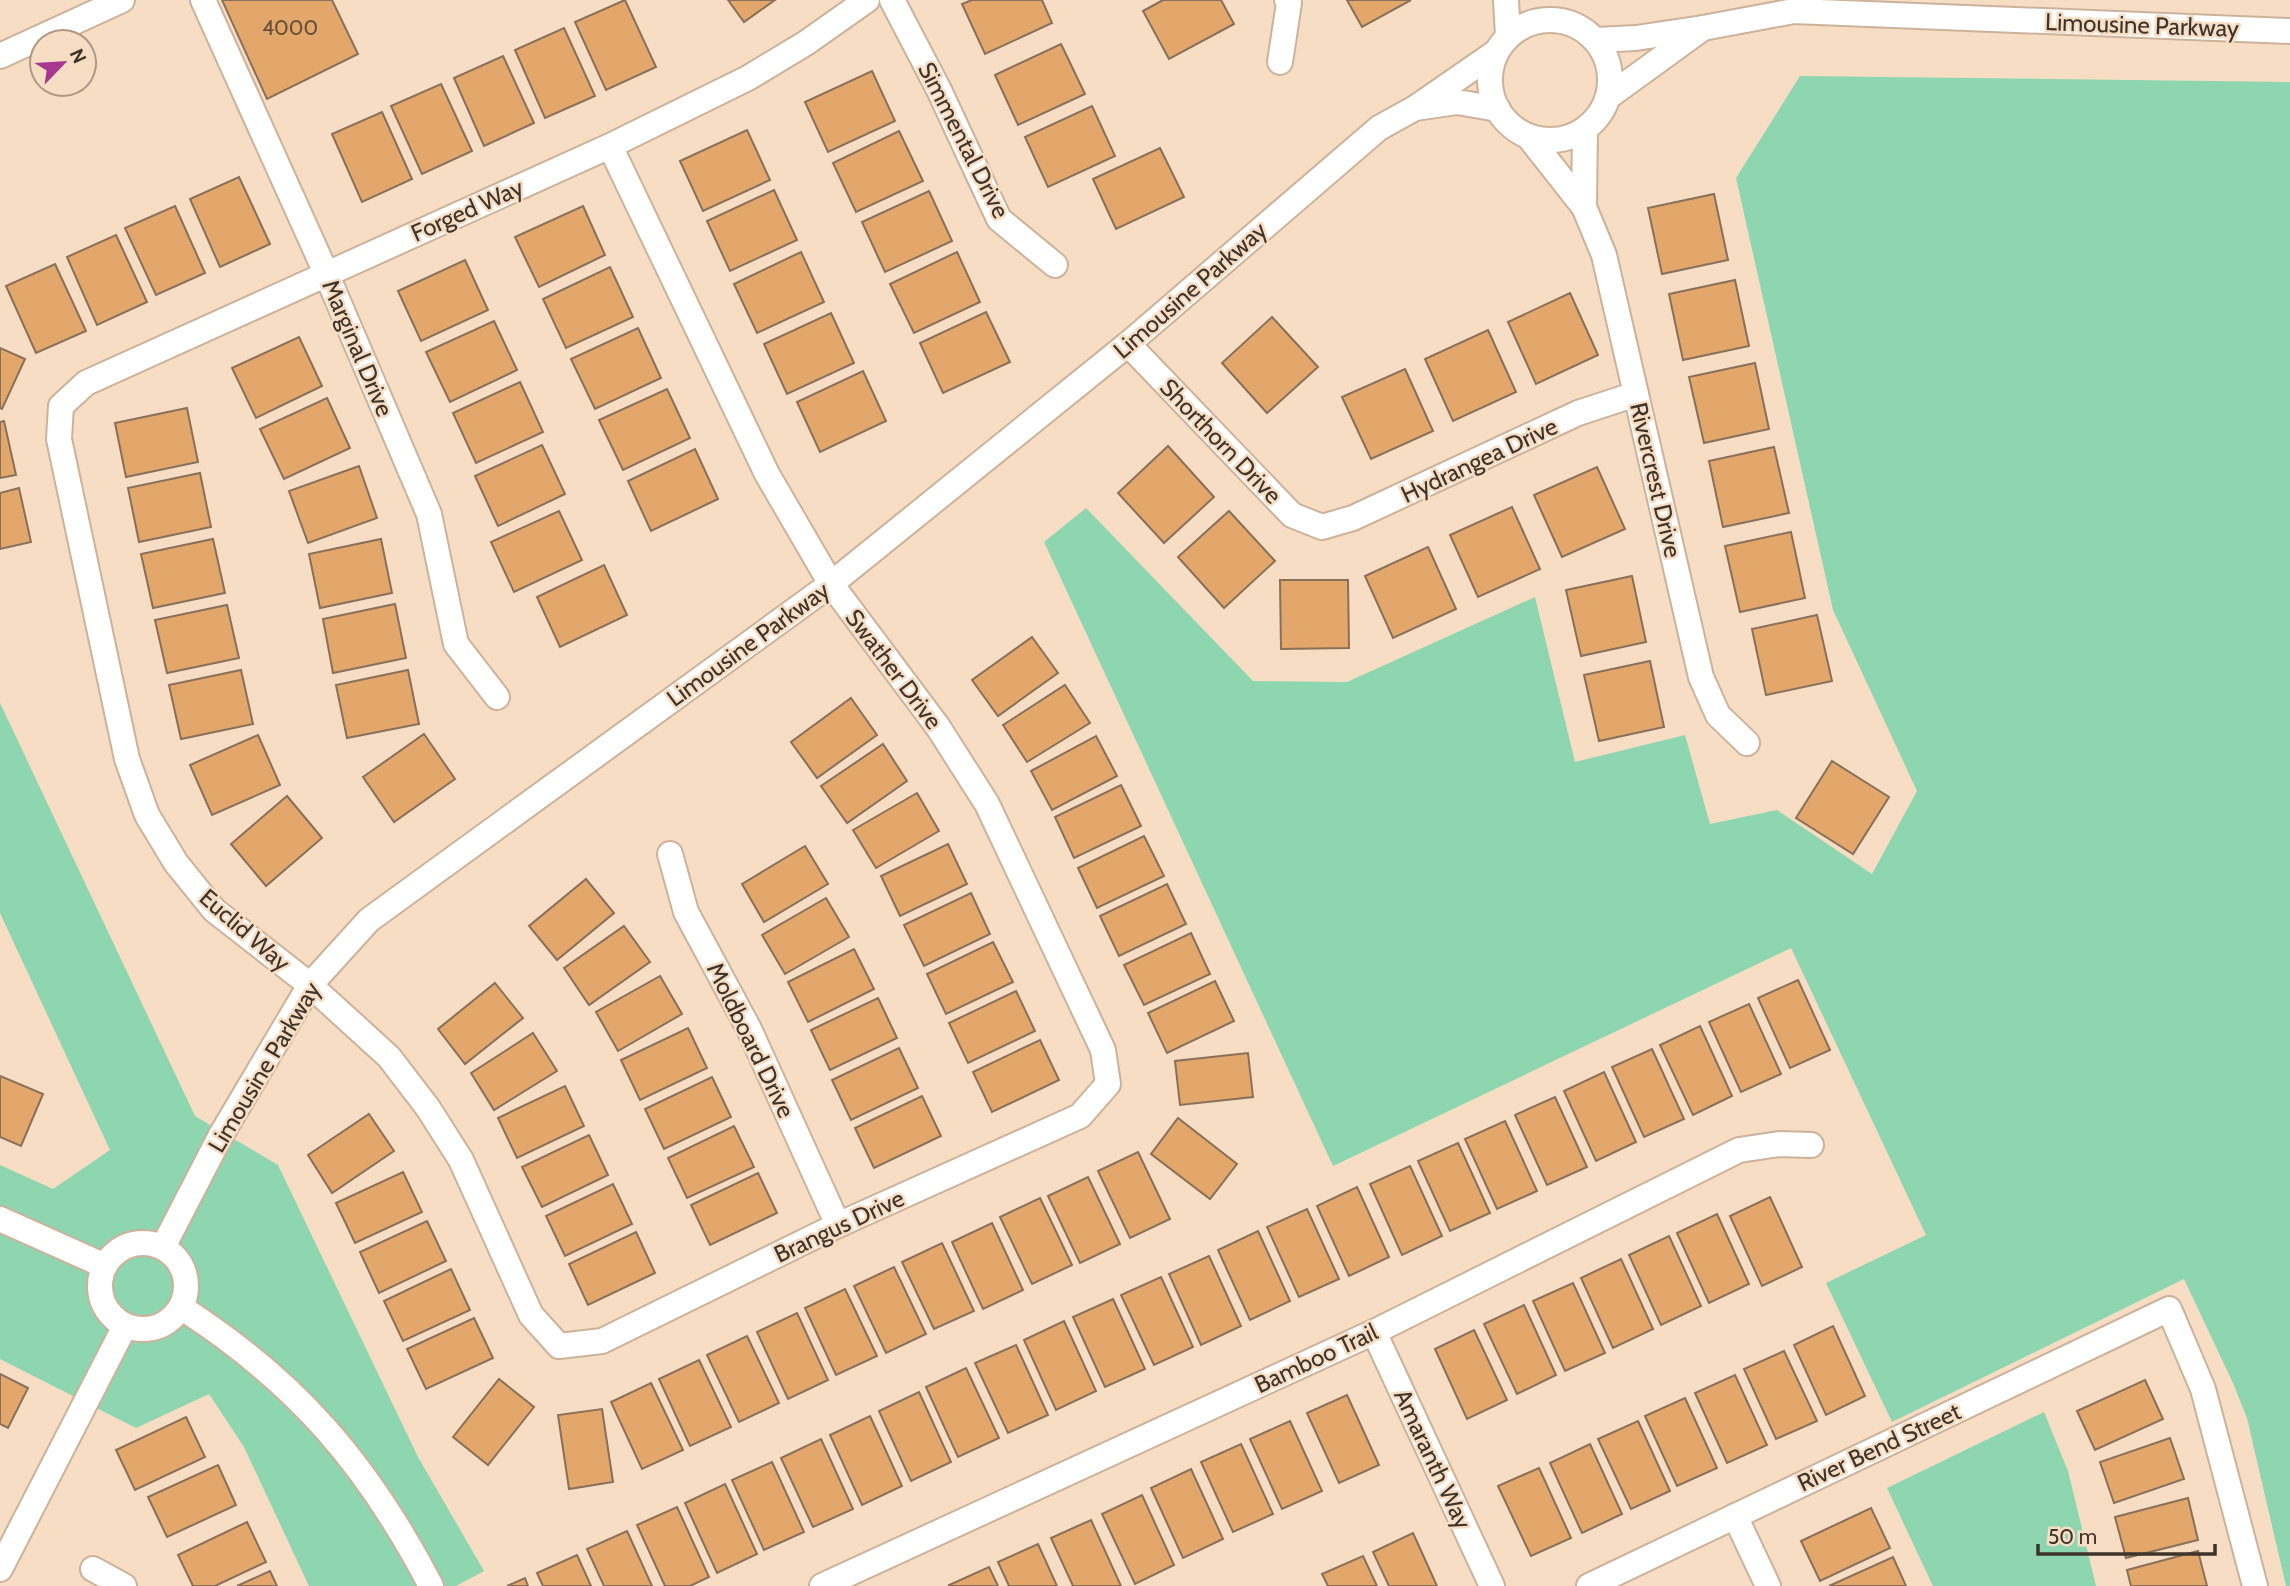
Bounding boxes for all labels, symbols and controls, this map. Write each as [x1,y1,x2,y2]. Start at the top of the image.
street label: Limousine Parkway [2045,7,2239,43]
house number: 4000 [262,15,318,40]
north arrow [28,28,98,98]
text: N [65,45,91,67]
street label: Simmental Drive [912,57,1016,223]
street label: Forged Way [406,172,528,248]
street label: Limousine Parkway [1107,215,1273,365]
street label: Marginal Drive [316,275,400,421]
street label: Shorthorn Drive [1154,373,1288,509]
street label: Rivercrest Drive [1624,400,1688,560]
street label: Hydrangea Drive [1396,411,1562,509]
street label: Limousine Parkway [661,575,835,713]
street label: Swather Drive [840,603,948,735]
street label: Euclid Way [194,883,296,977]
street label: Moldboard Drive [701,958,801,1122]
street label: Limousine Parkway [202,976,326,1158]
street label: Brangus Drive [769,1183,909,1269]
street label: Bamboo Trail [1250,1317,1382,1399]
street label: Amaranth Way [1388,1384,1478,1534]
street label: River Bend Street [1793,1397,1965,1497]
scale bar [2038,1512,2215,1556]
text: 50 m [2048,1524,2097,1549]

